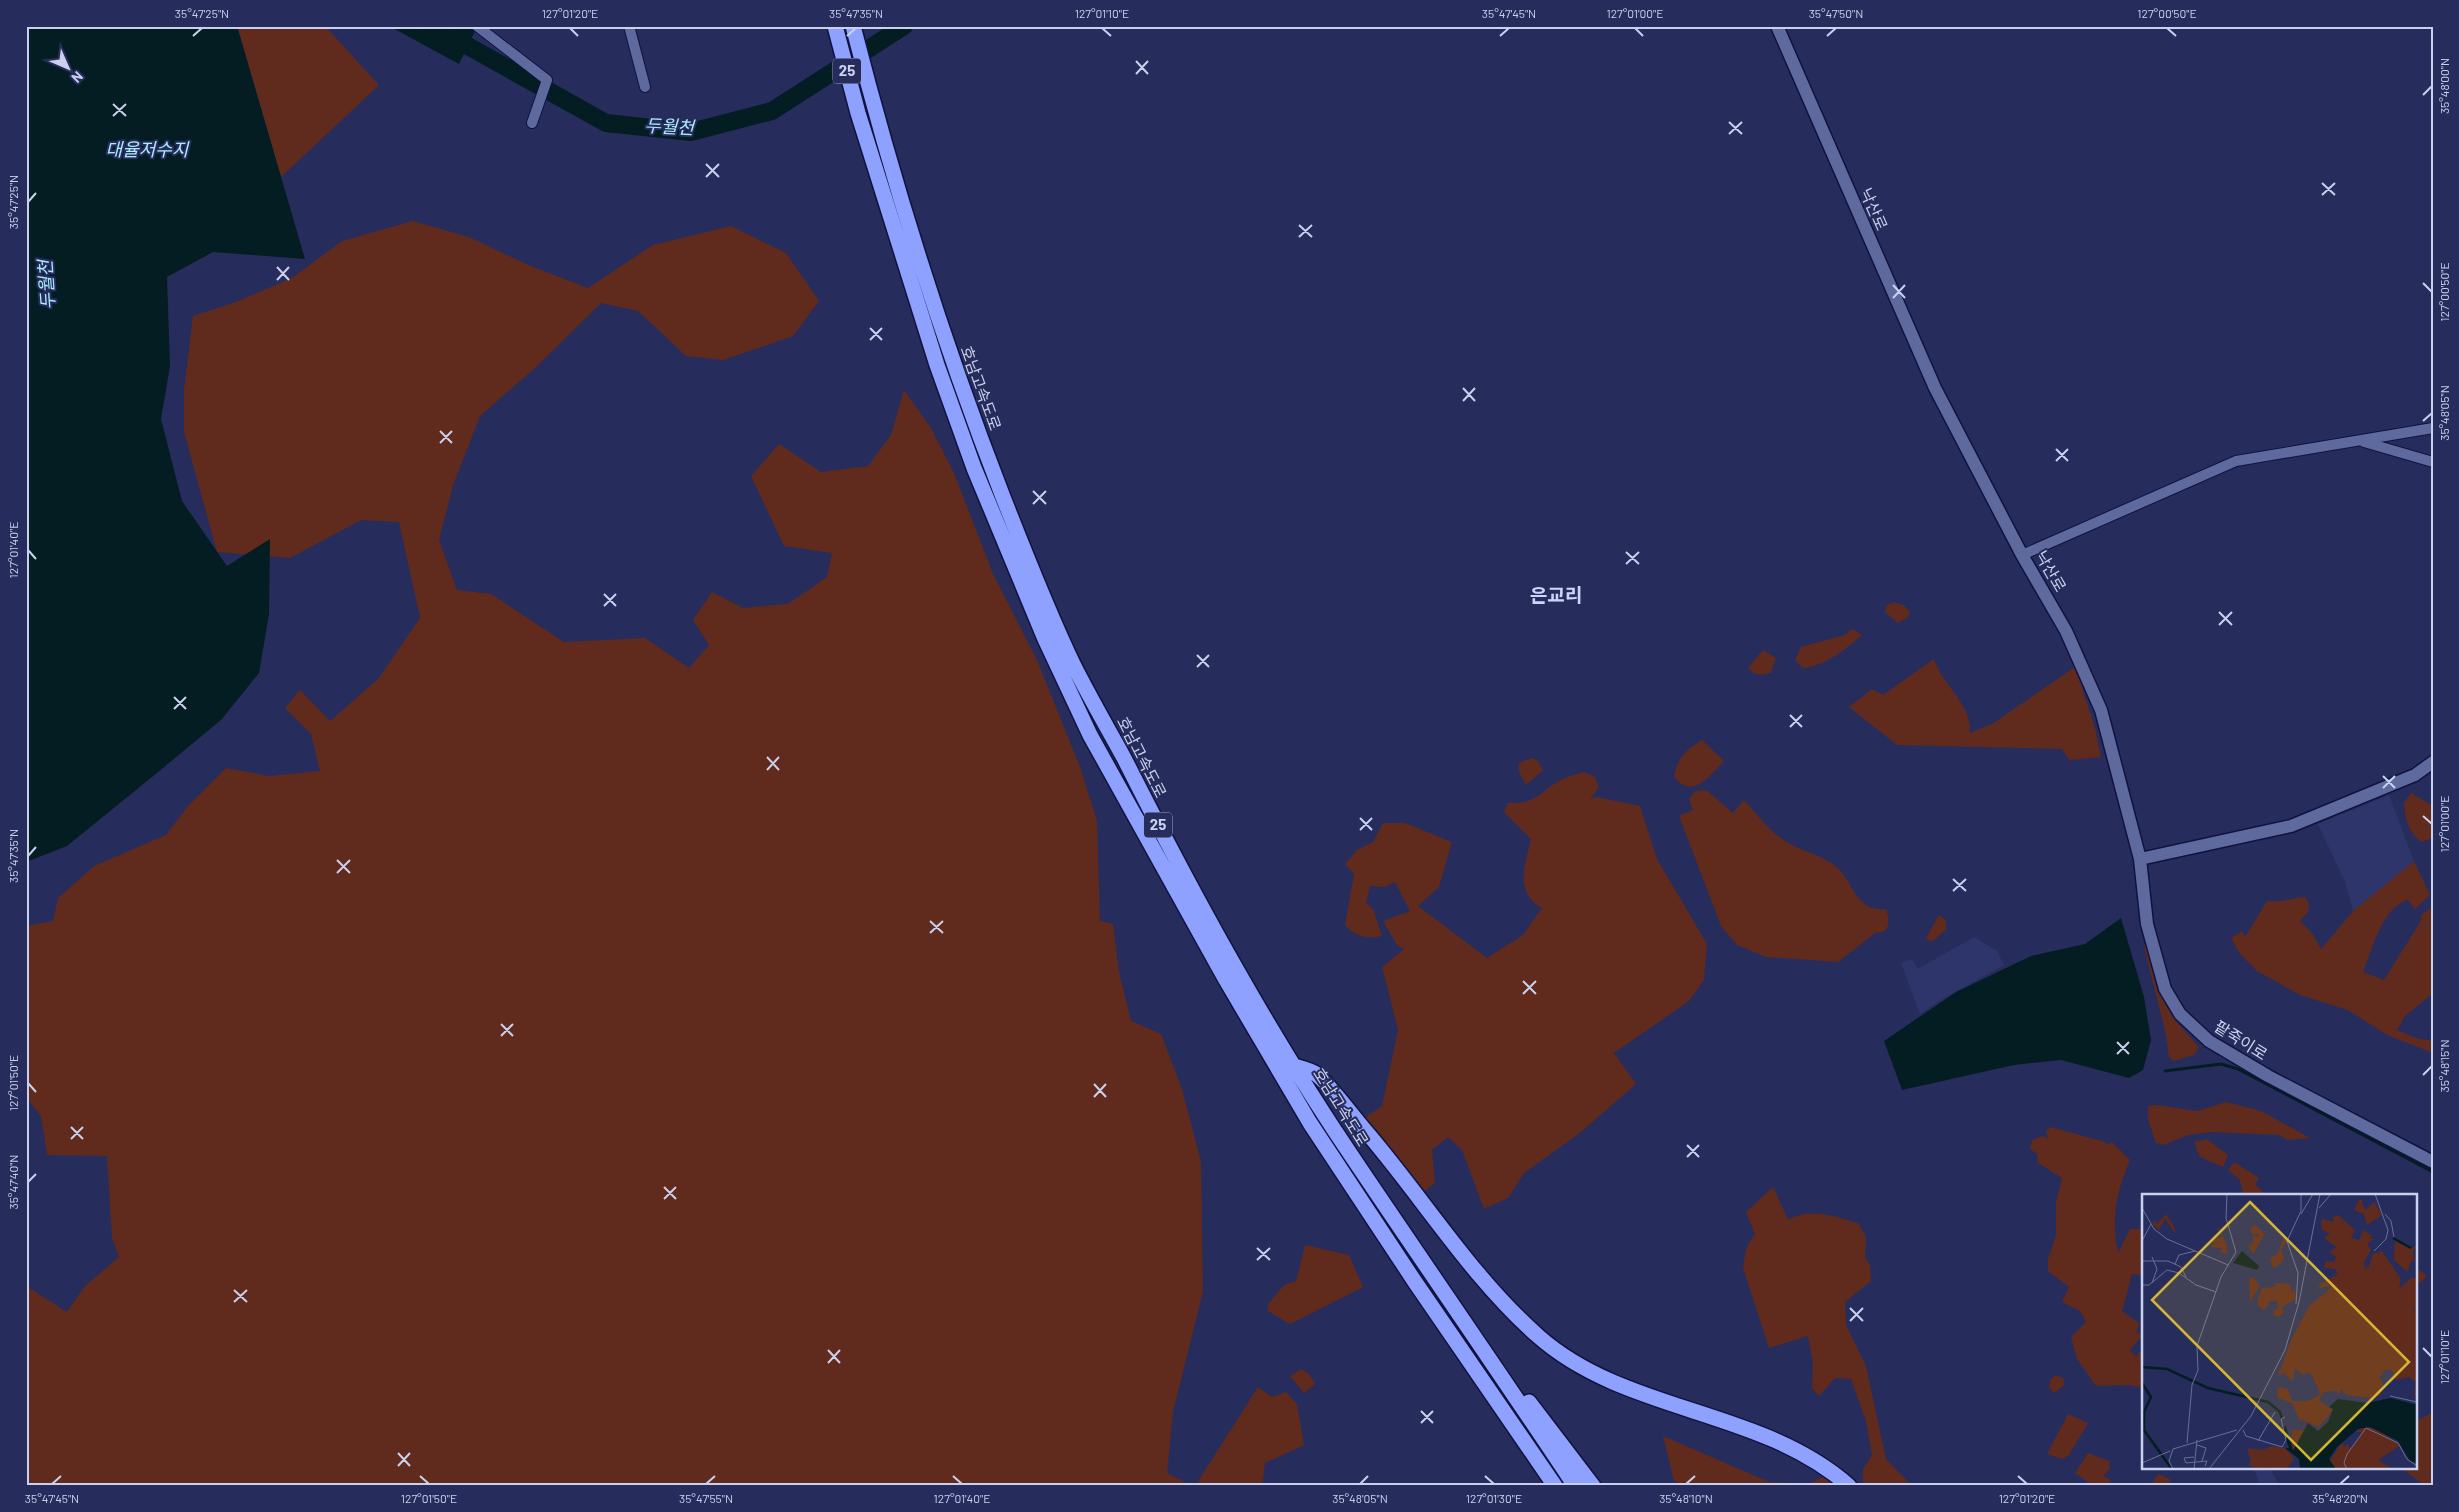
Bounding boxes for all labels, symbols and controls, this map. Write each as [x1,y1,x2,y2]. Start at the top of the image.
text: 35°47'25"N [175,6,229,20]
text: 127°01'20"E [542,6,598,20]
text: 35°47'35"N [829,6,883,20]
text: 127°01'10"E [1075,6,1129,20]
text: 35°47'45"N [1482,6,1536,20]
text: 127°01'00"E [1606,6,1664,20]
text: 35°47'50"N [1809,6,1863,20]
text: 127°00'50"E [2137,6,2197,20]
north arrow [42,42,92,92]
road number: 25 [833,58,861,84]
text: 35°48'00"N [2437,58,2451,114]
text: N [68,68,87,87]
water label: 두월천 [644,114,697,138]
water label: 대율저수지 [106,138,190,160]
text: 35°47'25"N [6,175,20,229]
street label: 낙산로 [1857,185,1892,233]
water label: 두월천 [33,257,59,311]
text: 127°00'50"E [2437,262,2451,322]
street label: 호남고속도로 [957,343,1006,433]
text: 35°48'05"N [2437,385,2451,441]
text: 127°01'40"E [6,522,20,578]
street label: 낙산로 [2032,547,2071,595]
district label: 은교리 [1530,583,1582,606]
street label: 호남고속도로 [1114,713,1171,801]
text: 127°01'00"E [2437,795,2451,853]
road number: 25 [1144,812,1172,838]
text: 35°47'35"N [6,829,20,883]
street label: 팥죽이로 [2211,1016,2271,1063]
text: 35°48'15"N [2437,1039,2451,1093]
text: 127°01'50"E [6,1055,20,1111]
street label: 호남고속도로 [1310,1064,1373,1149]
text: 35°47'40"N [6,1155,20,1210]
inset map [2142,1194,2416,1470]
text: 127°01'10"E [2437,1330,2451,1384]
text: 35°47'45"N [25,1491,79,1505]
text: 127°01'50"E [401,1491,457,1505]
text: 35°47'55"N [679,1491,733,1505]
text: 127°01'40"E [934,1491,990,1505]
text: 35°48'05"N [1332,1491,1388,1505]
text: 127°01'30"E [1466,1491,1522,1505]
text: 35°48'10"N [1659,1491,1713,1505]
text: 127°01'20"E [1999,1491,2055,1505]
text: 35°48'20"N [2312,1491,2368,1505]

